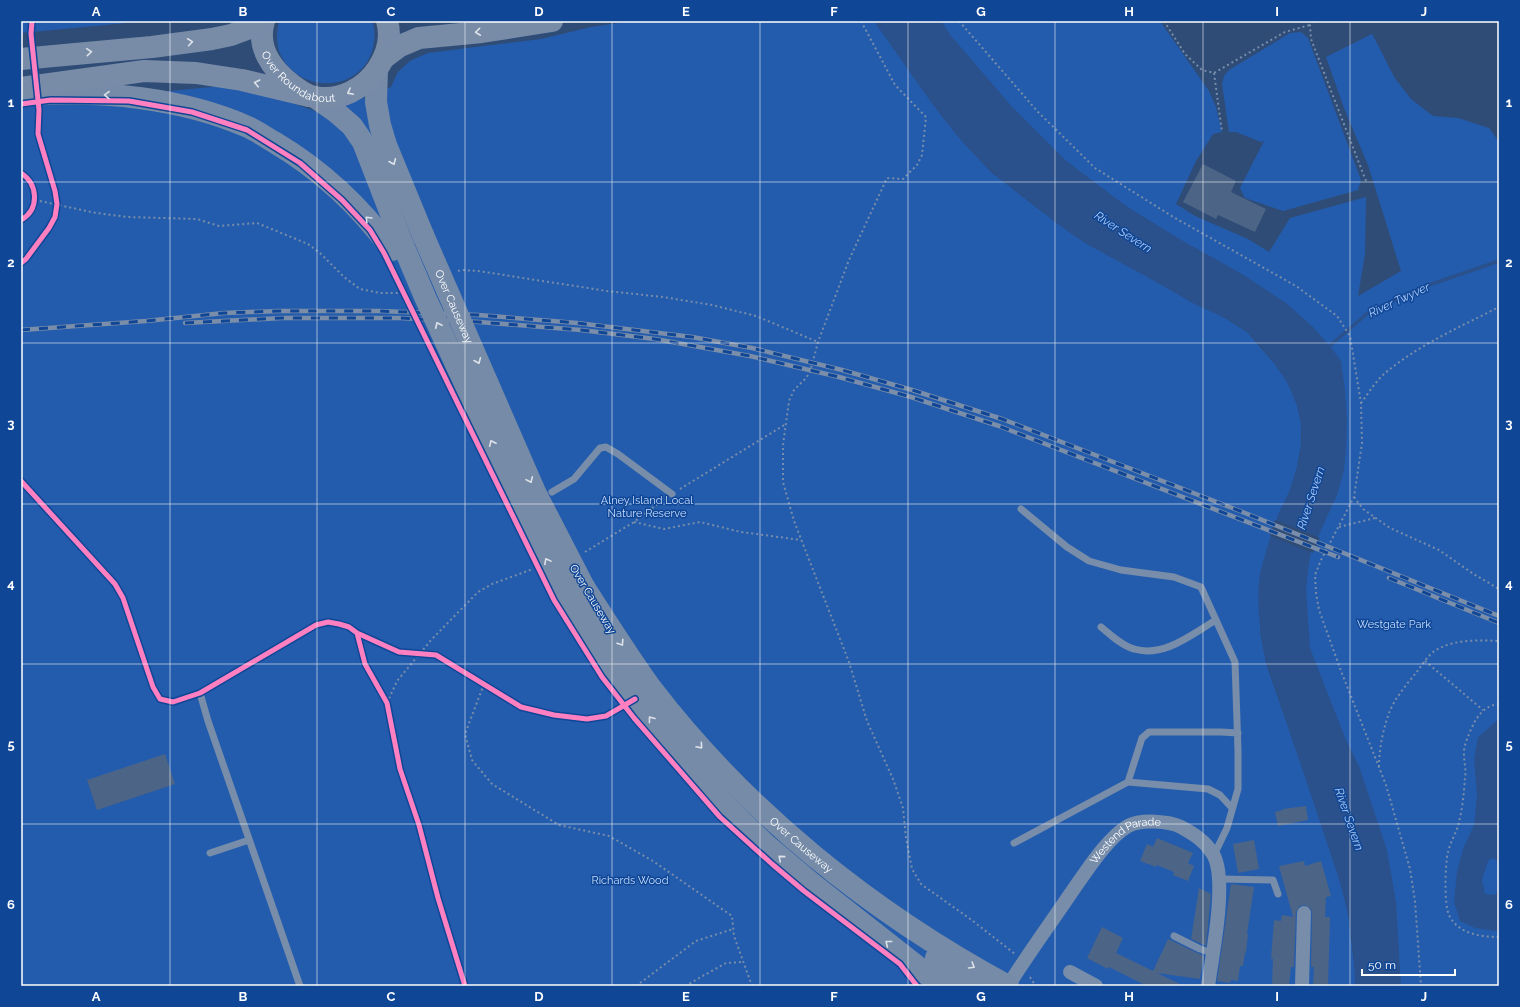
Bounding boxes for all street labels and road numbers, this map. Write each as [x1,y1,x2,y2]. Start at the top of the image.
street label: Over Roundabout [259,49,336,105]
street label: Over Causeway [432,268,475,346]
street label: Over Causeway [567,562,619,637]
street label: Over Causeway [767,815,836,876]
street label: Westend Parade [1088,816,1162,867]

